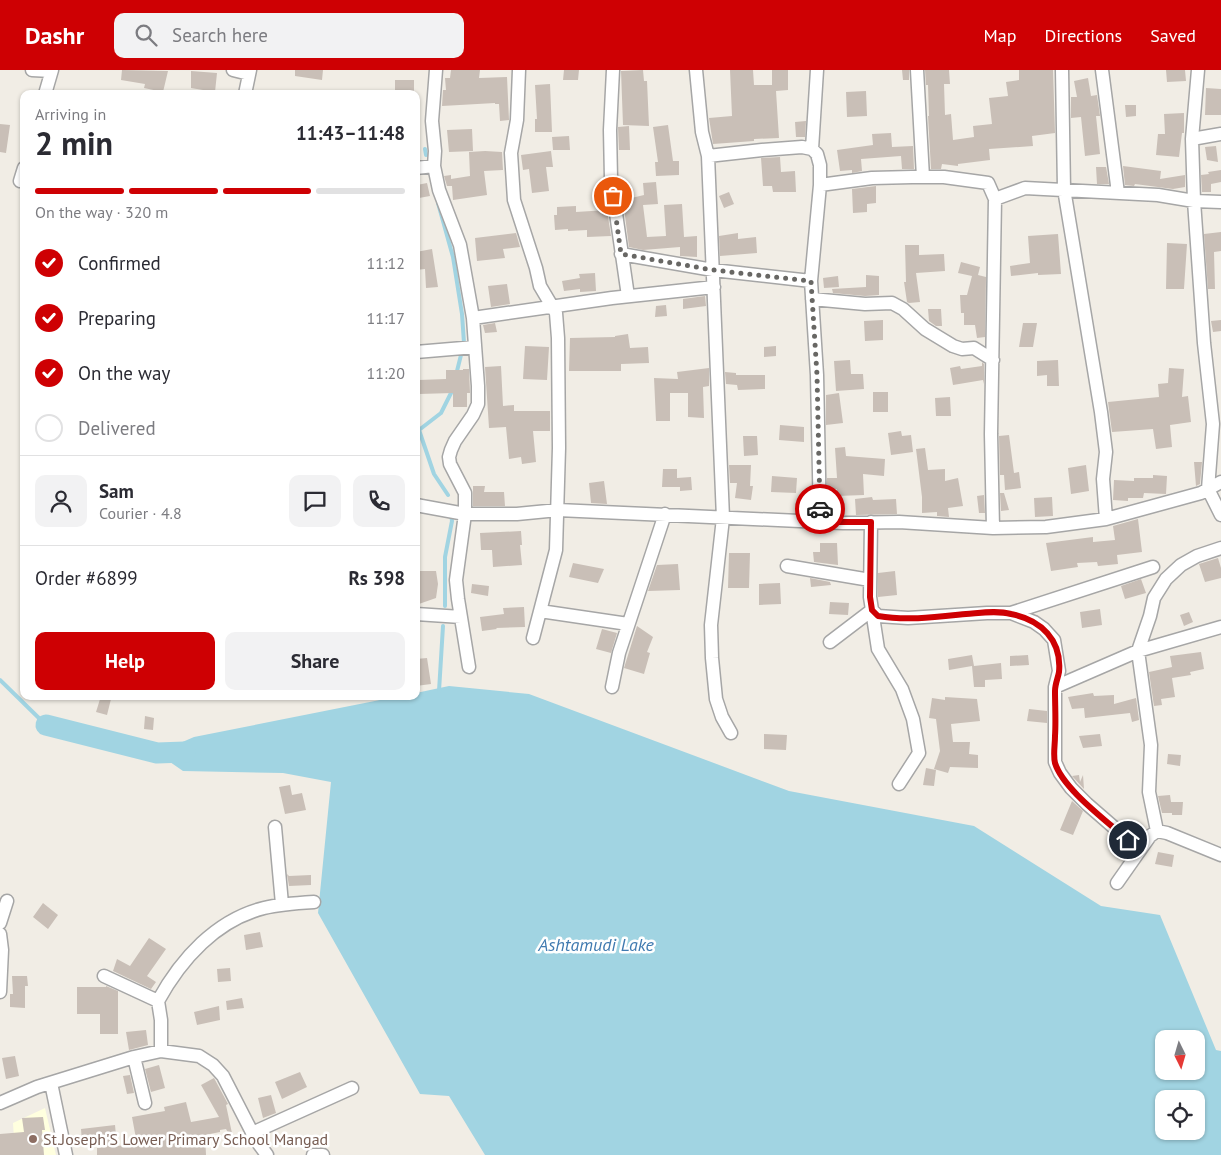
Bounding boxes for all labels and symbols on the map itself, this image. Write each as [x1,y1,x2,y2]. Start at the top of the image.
pin [592,175,634,217]
courier [795,484,845,534]
pin [1107,819,1149,861]
water label: Ashtamudi Lake [537,933,654,956]
north arrow [1155,1030,1205,1080]
place label: St.Joseph'S Lower Primary School Mangad [43,1129,328,1149]
marker: St.Joseph'S Lower Primary School Mangad [27,1133,39,1145]

